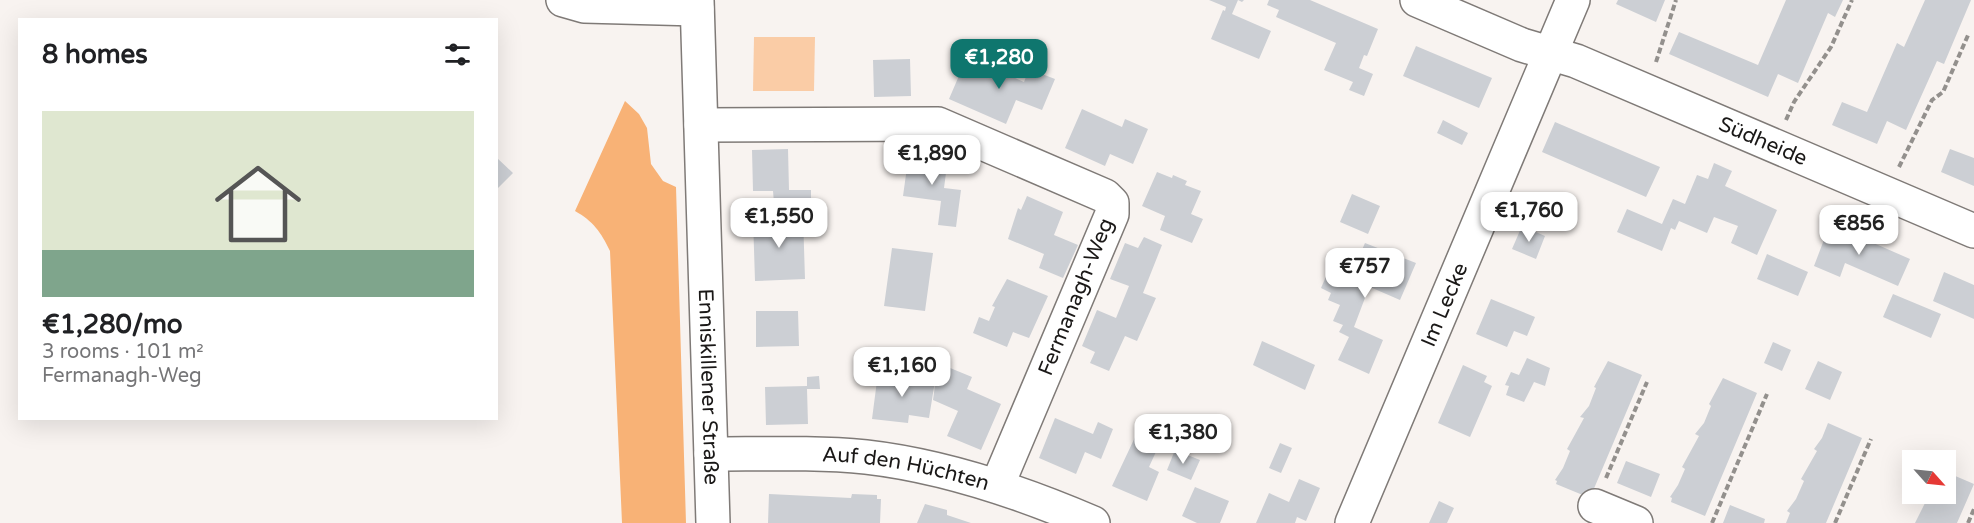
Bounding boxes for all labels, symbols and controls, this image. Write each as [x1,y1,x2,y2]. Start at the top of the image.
icon: filters [441,38,474,71]
text: 8 homes [42,39,148,70]
pin: €1,280 [950,39,1048,90]
text: €1,280 [964,46,1034,70]
street label: Südheide [1715,111,1811,171]
pin: €1,890 [883,135,981,186]
text: €1,890 [898,142,966,166]
icon: home [204,150,312,258]
pin: €1,760 [1480,192,1578,243]
pin: €1,550 [730,198,828,249]
text: €1,760 [1495,199,1563,223]
text: €1,550 [744,205,814,229]
pin: €856 [1823,205,1895,256]
text: €856 [1833,212,1885,236]
street label: Fermanagh-Weg [1033,215,1119,379]
pin: €757 [1329,248,1401,299]
text: €757 [1339,255,1391,279]
street label: Im Lecke [1415,259,1473,350]
street label: Enniskillener Straße [693,288,724,486]
text: €1,280/mo [42,309,183,340]
text: 3 rooms · 101 m² [42,340,204,364]
pin: €1,160 [853,347,951,398]
text: €1,160 [867,354,937,378]
text: Fermanagh-Weg [42,364,202,388]
pin: €1,380 [1134,414,1232,465]
text: €1,380 [1148,421,1218,445]
street label: Auf den Hüchten [822,442,992,496]
north arrow [1902,450,1956,504]
map controls [1902,450,1956,504]

